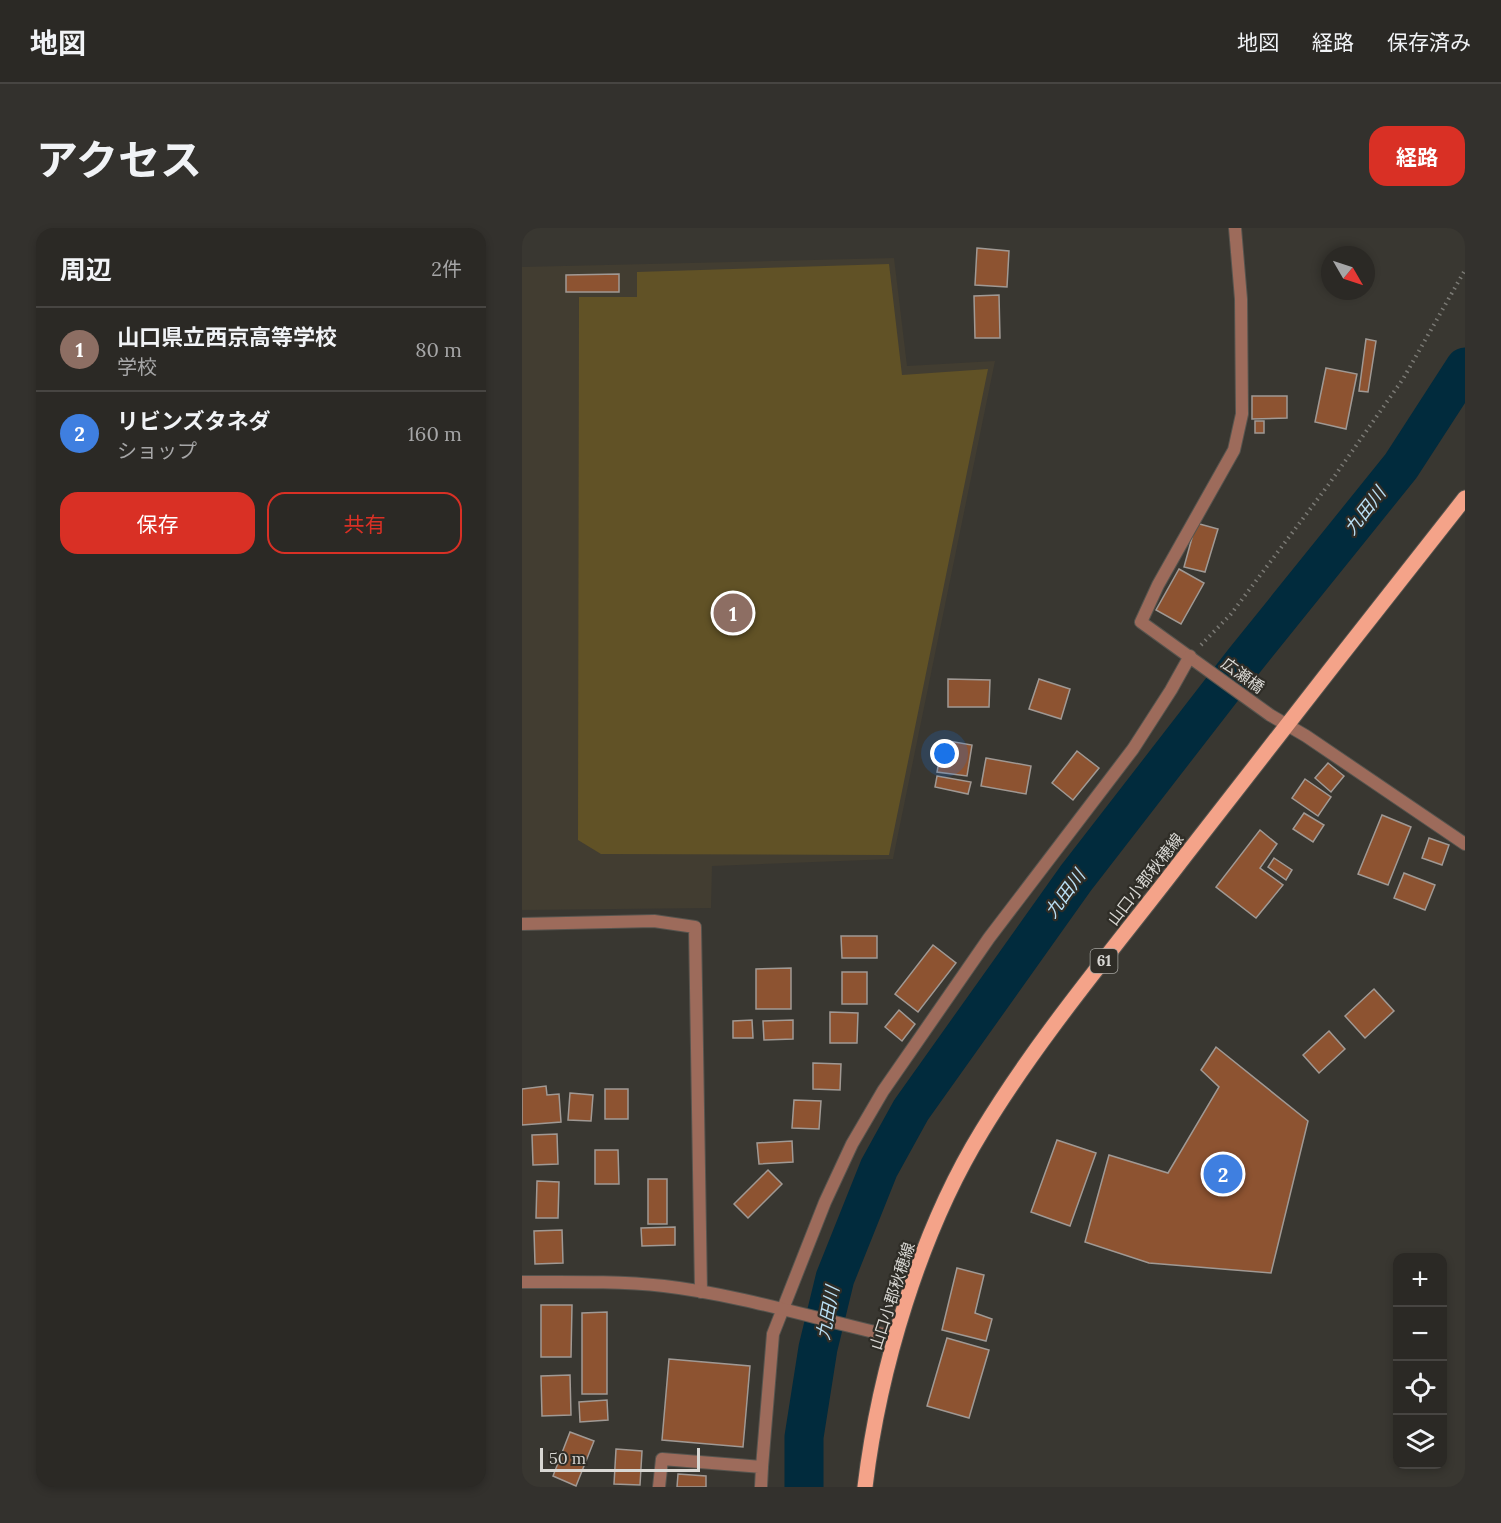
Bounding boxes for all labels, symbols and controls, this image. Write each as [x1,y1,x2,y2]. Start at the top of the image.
text: 地図 [30,25,86,61]
text: 地図 [1237,29,1279,56]
text: 経路 [1312,29,1354,56]
text: 保存済み [1387,29,1471,56]
button: 経路 [1369,126,1465,186]
text: アクセス [36,133,202,187]
north arrow [1321,246,1375,300]
text: 周辺 [60,253,112,286]
text: 2件 [431,256,462,281]
text: 山口県立西京高等学校 [117,323,337,351]
text: 1 [75,337,84,362]
text: 80 m [415,337,462,362]
text: 学校 [117,354,157,379]
text: リビンズタネダ [117,407,271,435]
text: 2 [74,421,85,446]
text: 160 m [408,421,462,446]
text: ショップ [117,438,197,463]
water label: 九田川 [1339,481,1392,539]
button: 保存 [60,492,255,554]
button: 共有 [267,492,462,554]
pin: 1 [714,590,752,636]
street label: 広瀬橋 [1218,653,1268,697]
your location [930,739,959,768]
street label: 山口小郡秋穂線 [1103,829,1187,929]
water label: 九田川 [1039,863,1091,922]
road number: 61 [1090,949,1118,973]
pin: 2 [1204,1152,1242,1196]
street label: 山口小郡秋穂線 [865,1240,919,1352]
map controls [1393,1253,1447,1469]
button: + [1393,1253,1447,1307]
water label: 九田川 [811,1282,844,1342]
button: − [1393,1307,1447,1361]
button: locate [1393,1361,1447,1415]
button: layers [1393,1415,1447,1469]
scale bar [540,1445,700,1472]
text: 50 m [549,1448,586,1468]

